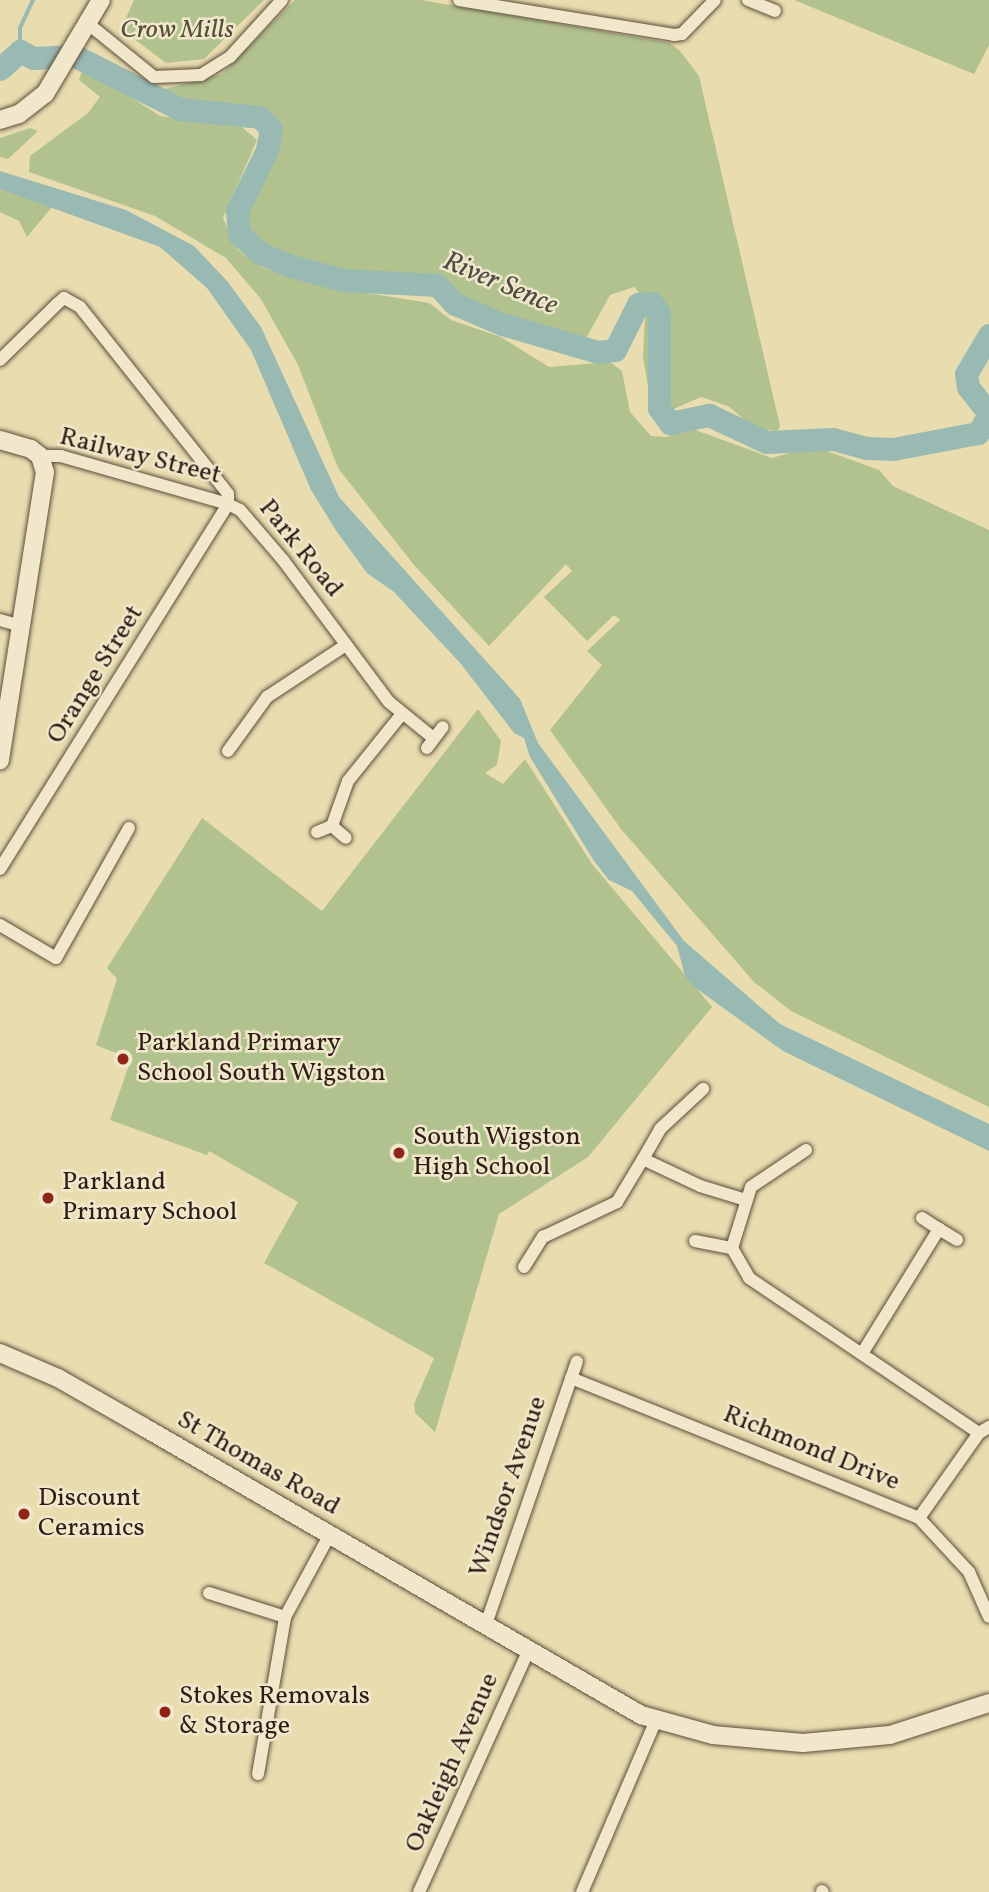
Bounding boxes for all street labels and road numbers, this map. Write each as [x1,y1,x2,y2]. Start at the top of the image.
street label: Railway Street [56,422,224,492]
street label: Park Road [251,494,349,604]
street label: Orange Street [41,600,151,750]
street label: Windsor Avenue [463,1392,555,1582]
street label: Richmond Drive [718,1399,904,1499]
street label: St Thomas Road [171,1405,345,1523]
street label: Oakleigh Avenue [399,1668,507,1858]

